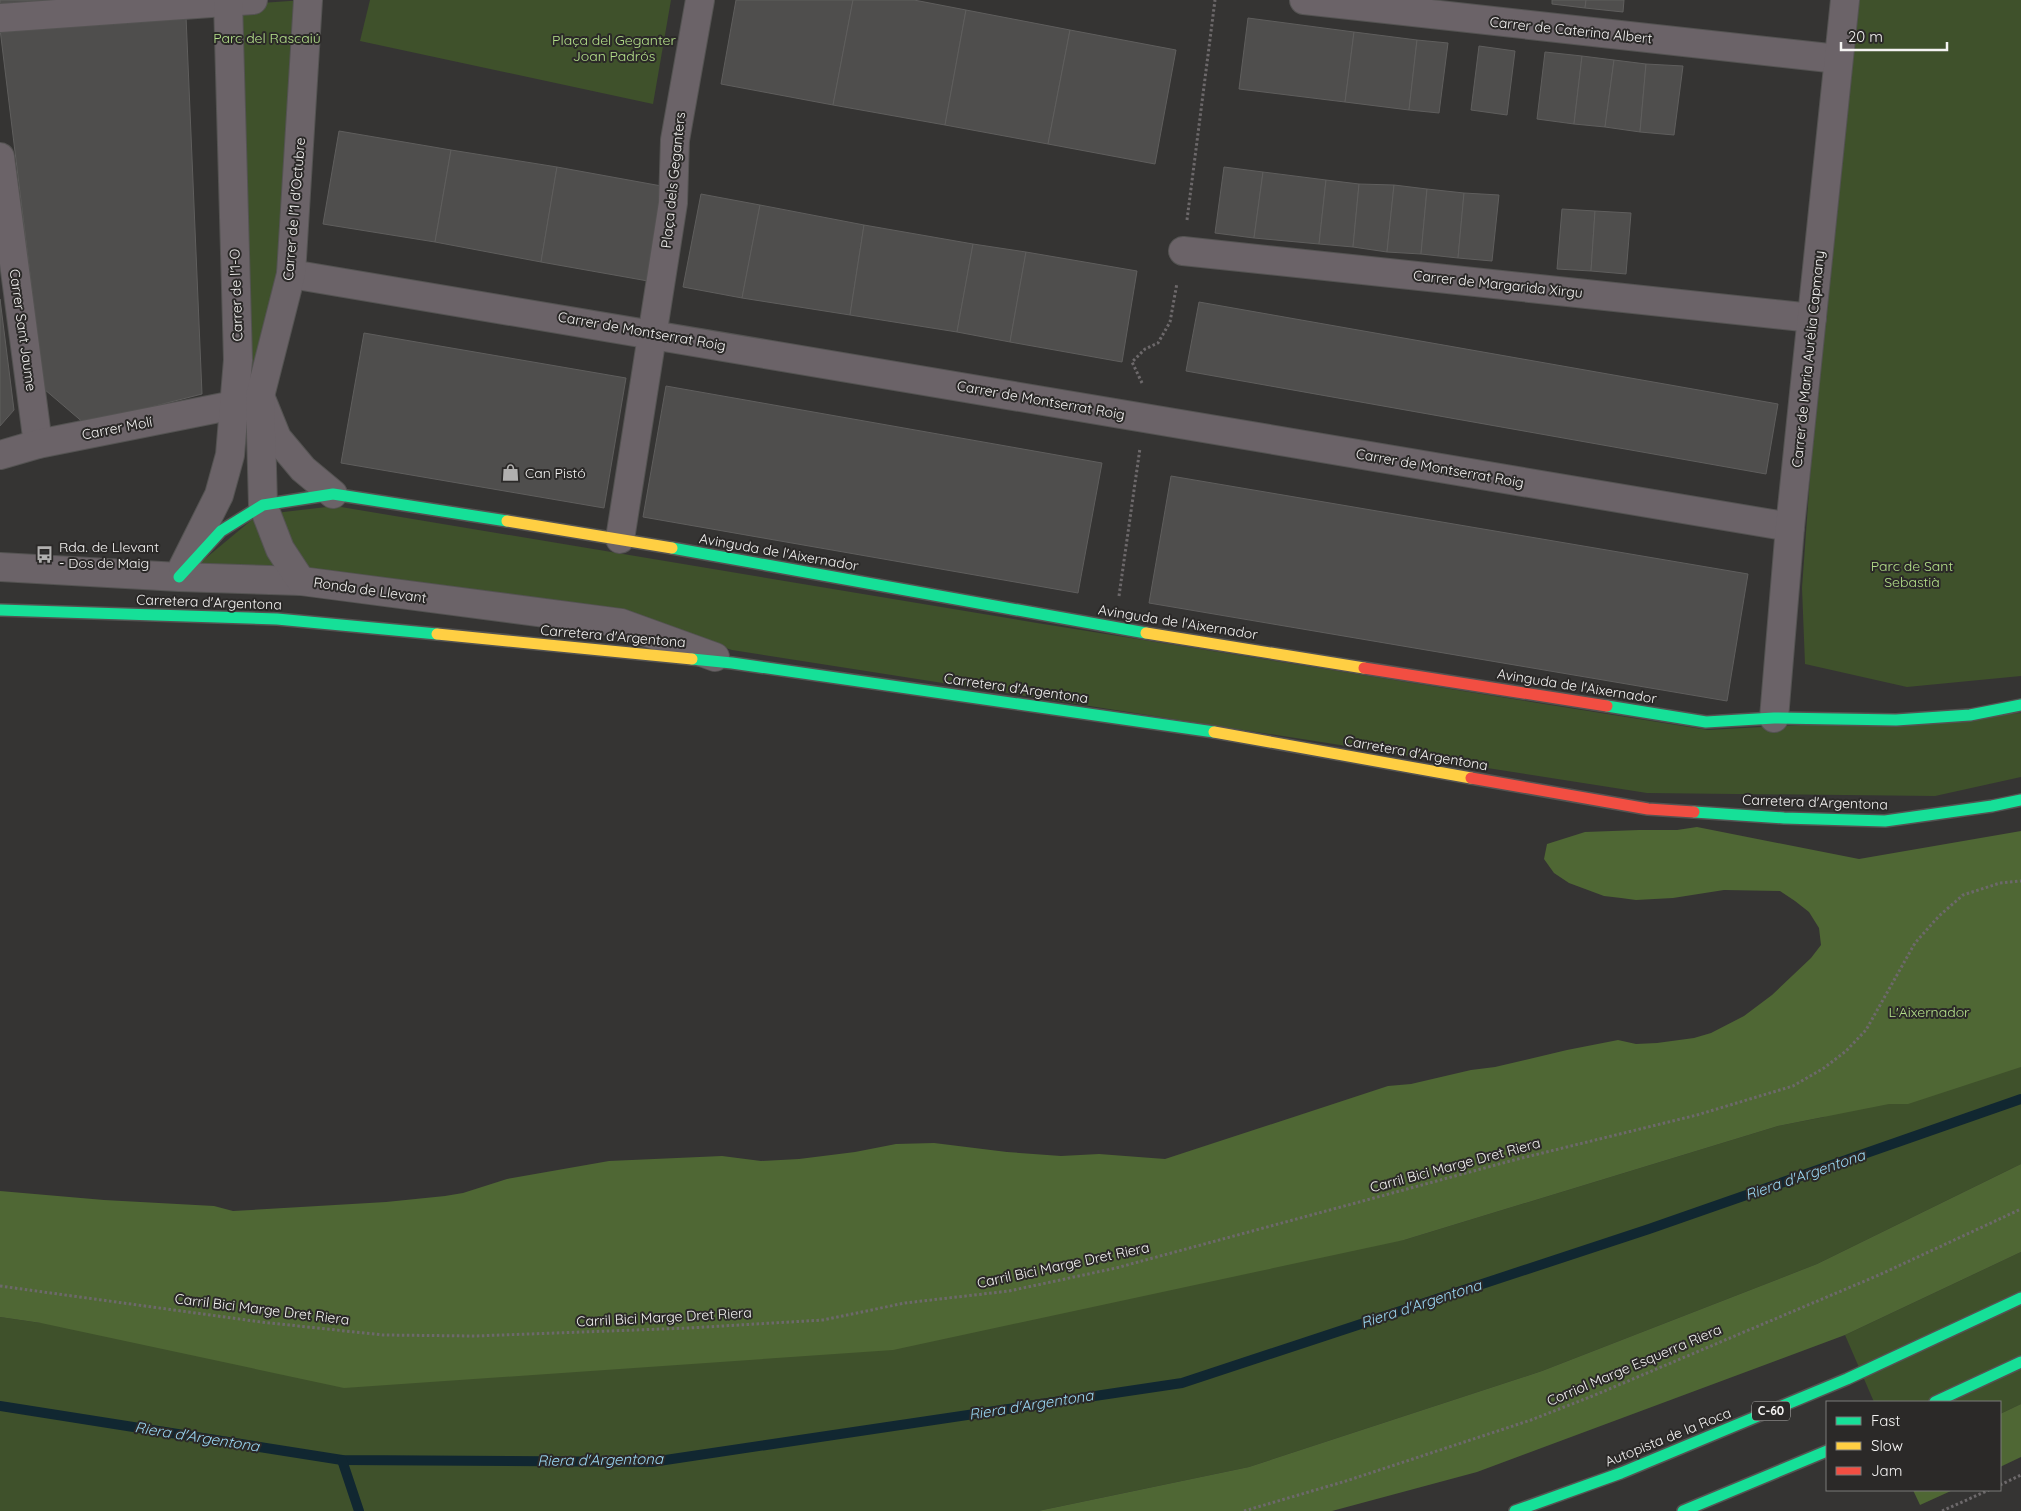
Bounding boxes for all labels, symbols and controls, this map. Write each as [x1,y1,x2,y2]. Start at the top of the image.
street label: Carrer de Caterina Albert [1489,13,1653,48]
scale bar [1841,20,1947,52]
text: 20 m [1848,27,1883,46]
park label: Parc del Rascaiú [213,29,321,47]
park label: Plaça del Geganter Joan Padrós [552,31,677,65]
street label: Plaça dels Geganters [657,111,689,249]
street label: Carrer de l'1 d'Octubre [279,136,309,281]
street label: Carrer de l'1-O [225,248,247,342]
street label: Carrer de Maria Aurèlia Capmany [1788,250,1828,468]
street label: Carrer de Margarida Xirgu [1412,266,1584,302]
street label: Carrer Sant Jaume [6,268,40,392]
street label: Carrer de Montserrat Roig [557,307,727,355]
street label: Carrer de Montserrat Roig [956,376,1126,424]
street label: Carrer Molí [80,412,154,444]
street label: Carrer de Montserrat Roig [1355,444,1525,492]
shop icon: Can Pistó [501,463,521,483]
place label: Can Pistó [525,464,586,482]
street label: Avinguda de l'Aixernador [698,529,861,575]
place label: Rda. de Llevant - Dos de Maig [59,538,159,572]
bus stop icon: Rda. de Llevant - Dos de Maig [35,545,55,565]
park label: Parc de Sant Sebastià [1871,557,1953,591]
street label: Ronda de Llevant [312,573,428,607]
street label: Carretera d'Argentona [136,590,282,614]
street label: Avinguda de l'Aixernador [1097,600,1260,644]
street label: Carretera d'Argentona [540,621,686,651]
street label: Avinguda de l'Aixernador [1496,664,1659,708]
street label: Carretera d'Argentona [943,669,1089,707]
street label: Carretera d'Argentona [1343,731,1489,775]
street label: Carretera d'Argentona [1742,790,1888,814]
park label: L'Aixernador [1888,1003,1970,1021]
street label: Carril Bici Marge Dret Riera [1368,1134,1542,1196]
water label: Riera d'Argentona [1742,1145,1868,1204]
street label: Carril Bici Marge Dret Riera [975,1238,1151,1292]
water label: Riera d'Argentona [1358,1275,1484,1332]
street label: Carril Bici Marge Dret Riera [174,1289,350,1329]
street label: Carril Bici Marge Dret Riera [576,1303,752,1331]
street label: Corriol Marge Esquerra Riera [1544,1320,1724,1410]
water label: Riera d'Argentona [967,1385,1095,1424]
legend [1826,1401,2001,1491]
road number: C-60 [1752,1402,1790,1420]
street label: Autopista de la Roca [1602,1403,1734,1471]
text: Fast [1871,1411,1900,1430]
water label: Riera d'Argentona [133,1417,262,1456]
text: Slow [1871,1436,1903,1455]
water label: Riera d'Argentona [537,1449,664,1470]
text: Jam [1871,1461,1902,1480]

